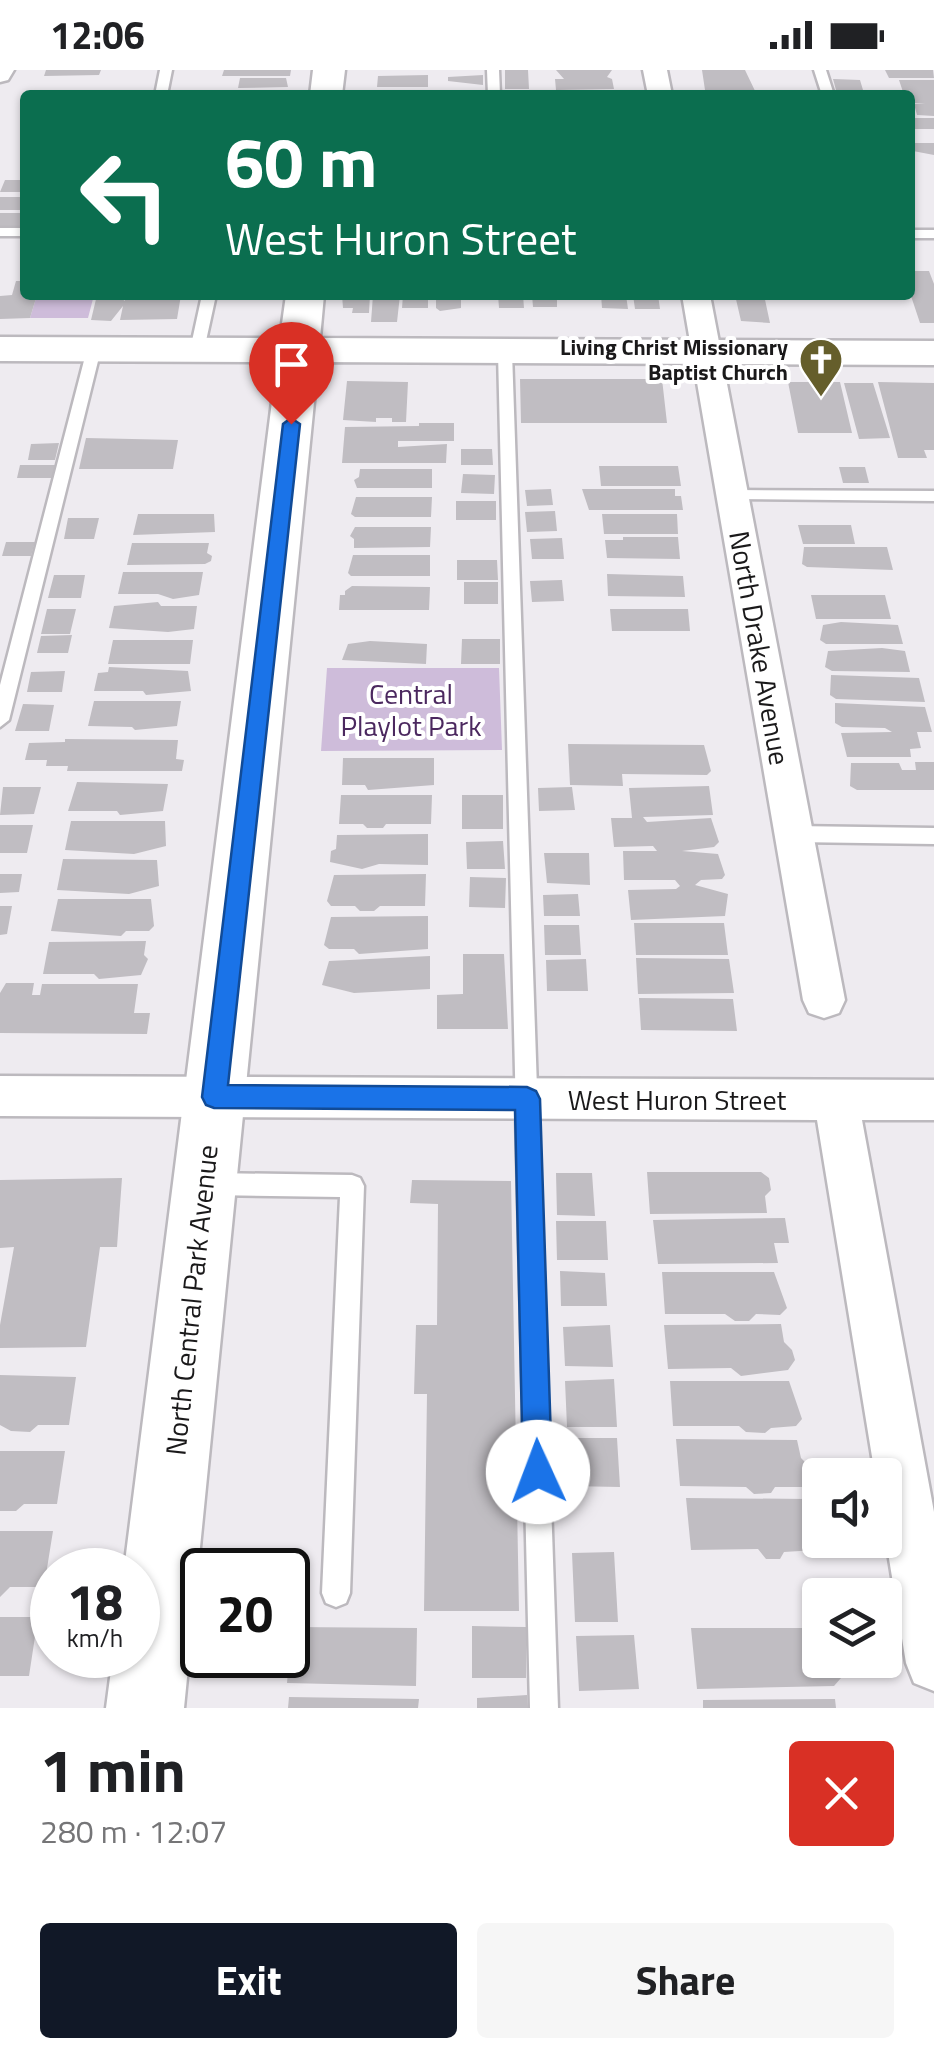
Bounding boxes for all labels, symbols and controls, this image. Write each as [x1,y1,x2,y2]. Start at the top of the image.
text: 12:06 [50,6,145,64]
text: 60 m [225,108,378,214]
icon: left [60,130,190,260]
text: West Huron Street [225,204,577,272]
pin [249,322,334,425]
place label: Living Christ Missionary Baptist Church [560,330,788,389]
icon: arrive [264,337,319,392]
church icon: Living Christ Missionary Baptist Church [798,337,844,398]
street label: North Drake Avenue [718,528,802,768]
park label: Central Playlot Park [340,672,482,747]
street label: West Huron Street [568,1078,787,1121]
street label: North Central Park Avenue [153,1143,229,1457]
position arrow [486,1420,590,1524]
map controls [802,1458,902,1678]
button: sound [802,1458,902,1558]
speed limit sign: 20 [180,1548,310,1678]
text: 18 [67,1563,123,1639]
button: layers [802,1578,902,1678]
text: km/h [67,1619,123,1657]
text: 1 min [40,1724,186,1815]
button: close [789,1741,894,1846]
text: 280 m · 12:07 [40,1807,227,1855]
button: Exit [40,1923,457,2038]
button: Share [477,1923,894,2038]

